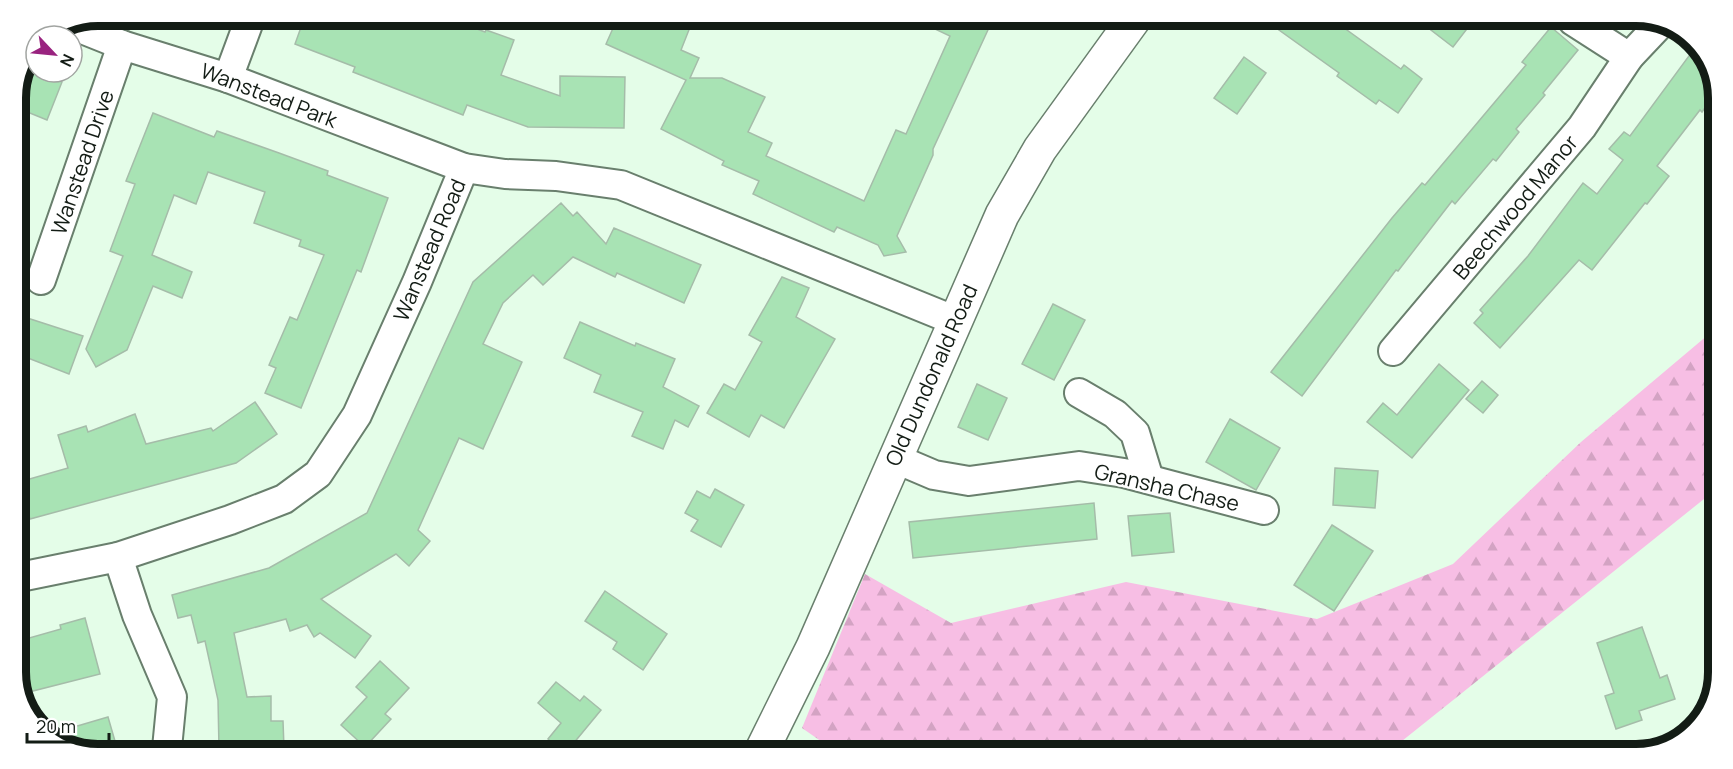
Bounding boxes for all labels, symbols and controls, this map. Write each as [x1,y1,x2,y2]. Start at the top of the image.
north arrow [24,24,84,84]
text: N [55,51,80,71]
street label: Wanstead Park [197,56,342,134]
street label: Wanstead Drive [44,86,120,238]
street label: Beechwood Manor [1446,129,1584,285]
street label: Wanstead Road [386,175,472,325]
street label: Old Dundonald Road [878,280,984,470]
street label: Gransha Chase [1092,457,1242,517]
scale bar [27,706,110,744]
text: 20 m [36,714,76,738]

